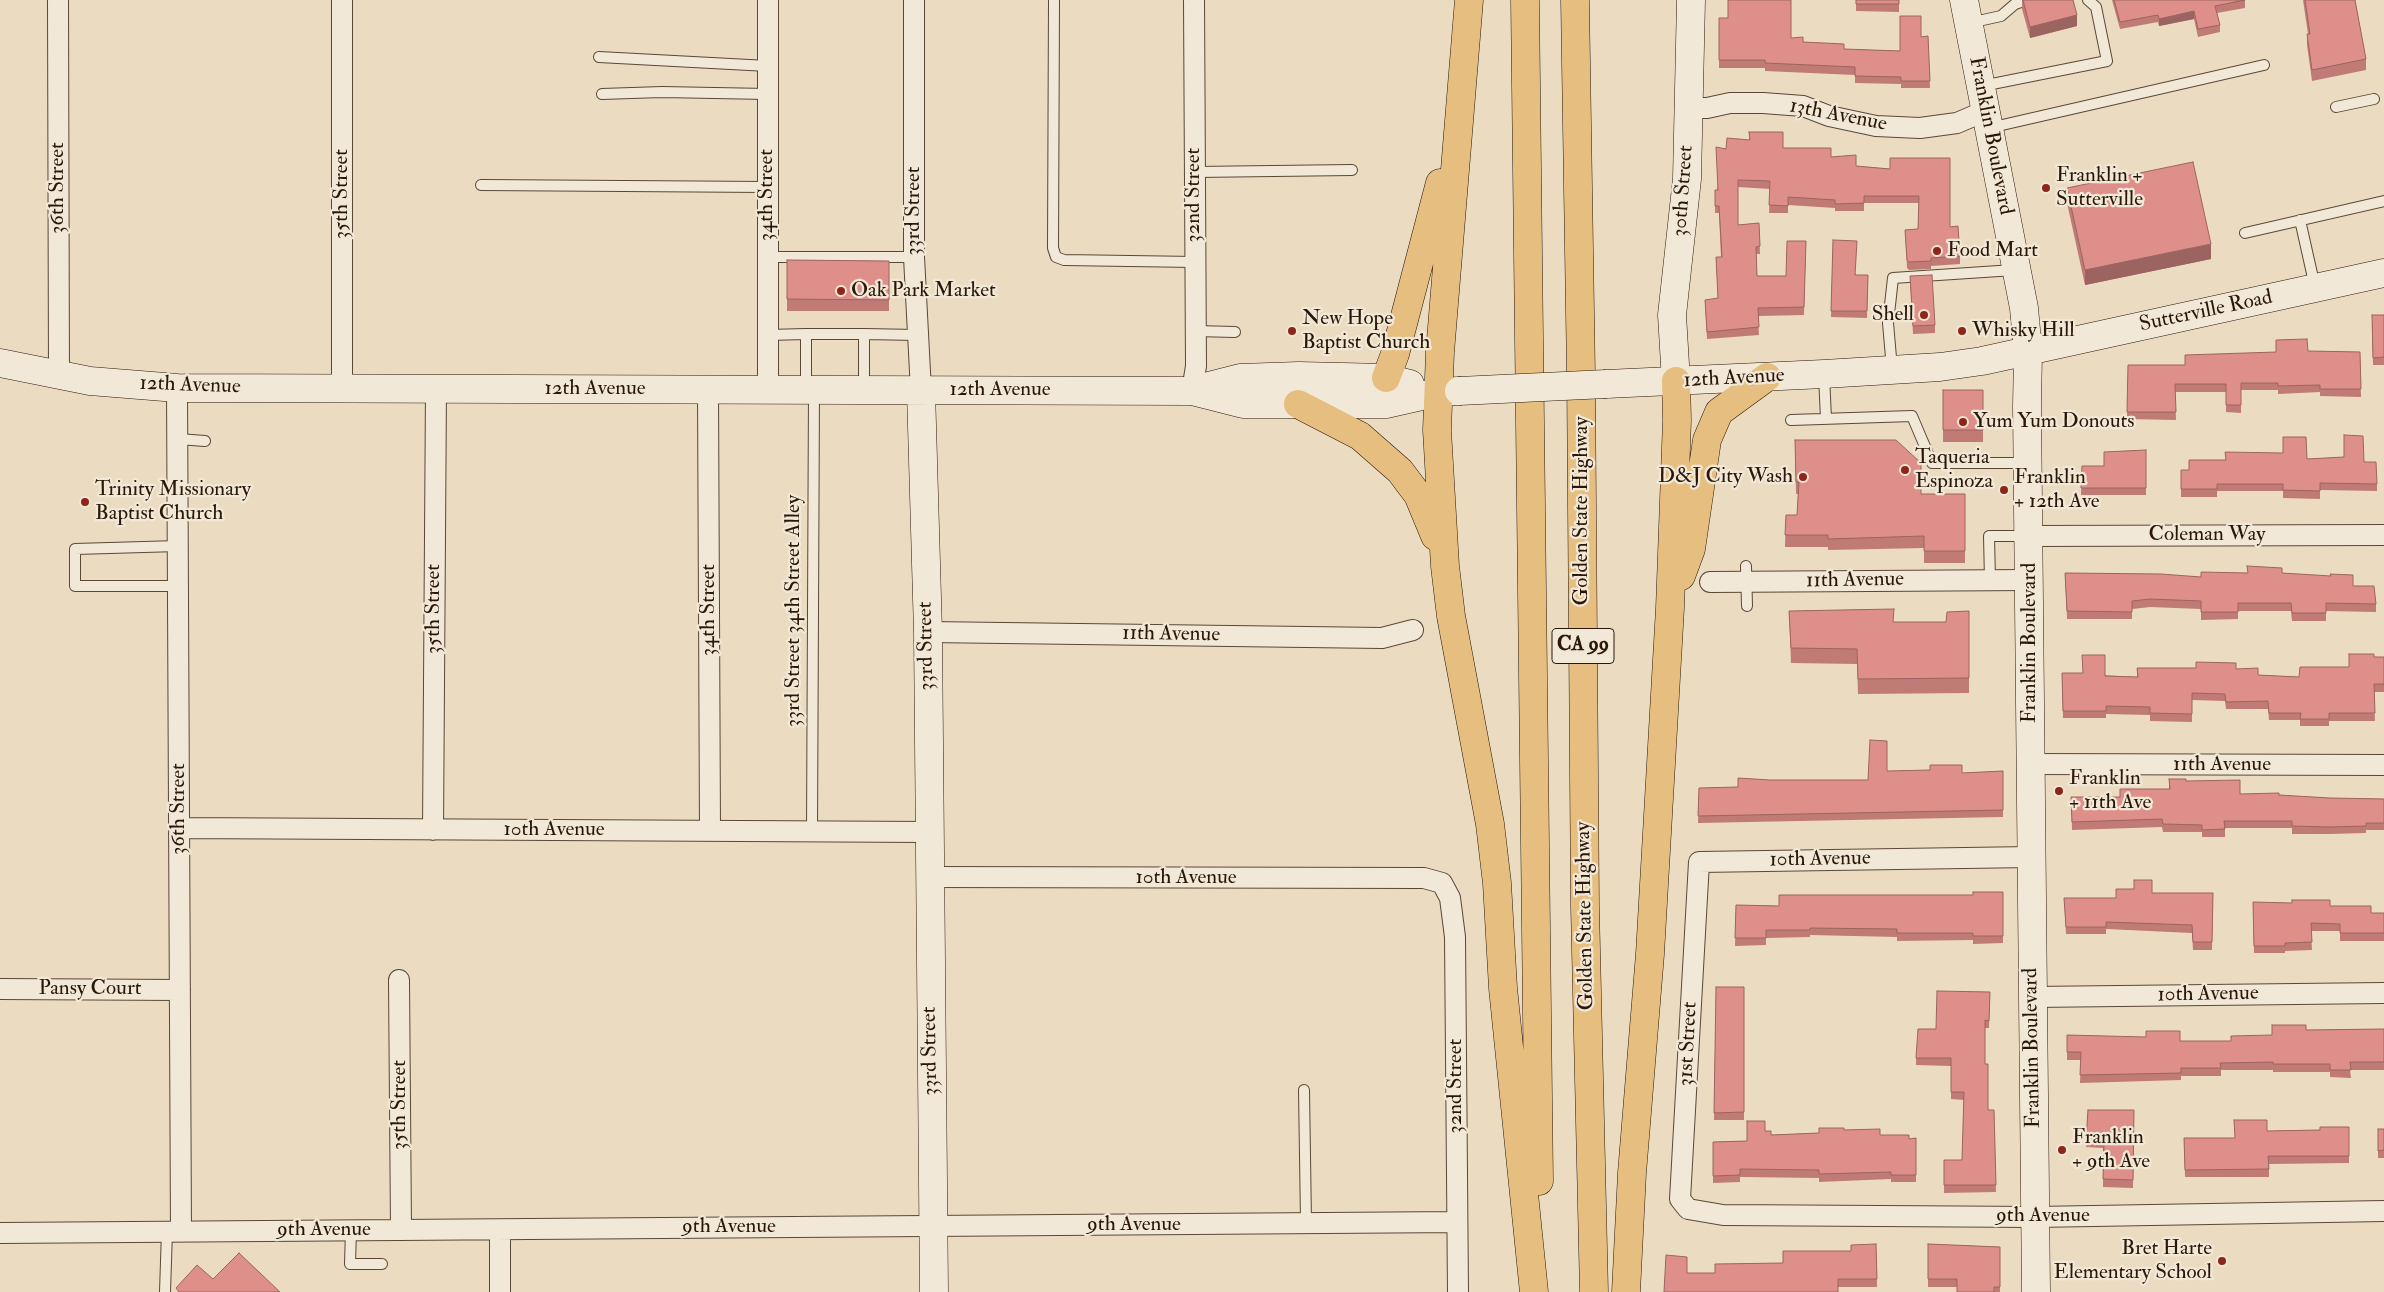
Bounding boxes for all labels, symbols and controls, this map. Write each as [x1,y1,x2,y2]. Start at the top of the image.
street label: Franklin Boulevard [1962,55,2018,217]
street label: 13th Avenue [1787,94,1889,138]
street label: 36th Street [45,142,71,234]
street label: 30th Street [1668,144,1700,238]
street label: 32nd Street [1181,148,1207,242]
street label: 35th Street [329,149,355,239]
street label: 34th Street [754,149,780,241]
place label: Franklin + Sutterville [2056,163,2143,213]
street label: 33rd Street [901,166,927,256]
marker: Franklin + Sutterville [2040,182,2052,194]
place label: Food Mart [1947,238,2038,264]
marker: Food Mart [1931,245,1943,257]
place label: Oak Park Market [851,278,996,304]
marker: Oak Park Market [835,285,847,297]
street label: Sutterville Road [2137,286,2275,338]
place label: Shell [1872,302,1914,328]
place label: New Hope Baptist Church [1302,306,1430,356]
marker: Shell [1918,309,1930,321]
place label: Whisky Hill [1972,318,2075,344]
marker: New Hope Baptist Church [1286,325,1298,337]
marker: Whisky Hill [1956,325,1968,337]
street label: 12th Avenue [1683,364,1785,394]
street label: 12th Avenue [139,372,241,400]
street label: 12th Avenue [544,376,646,402]
street label: 12th Avenue [949,377,1051,403]
place label: Yum Yum Donouts [1973,409,2134,435]
marker: Yum Yum Donouts [1957,416,1969,428]
street label: Golden State Highway [1569,417,1595,605]
place label: Taqueria Espinoza [1915,445,1993,495]
place label: D&J City Wash [1658,464,1793,490]
marker: Taqueria Espinoza [1899,464,1911,476]
place label: Franklin + 12th Ave [2014,465,2100,515]
marker: D&J City Wash [1797,471,1809,483]
place label: Trinity Missionary Baptist Church [95,477,251,527]
marker: Franklin + 12th Ave [1998,484,2010,496]
street label: 33rd Street 34th Street Alley [781,495,807,727]
marker: Trinity Missionary Baptist Church [79,496,91,508]
street label: Coleman Way [2149,522,2265,548]
street label: Franklin Boulevard [2017,563,2043,723]
street label: 35th Street [421,564,447,654]
street label: 34th Street [696,564,722,656]
street label: 11th Avenue [1806,568,1904,594]
street label: 33rd Street [914,601,940,691]
street label: 11th Avenue [1122,622,1220,648]
road number: CA 99 [1552,628,1614,664]
street label: 11th Avenue [2173,752,2271,778]
street label: 36th Street [166,763,192,855]
place label: Franklin + 11th Ave [2069,766,2151,816]
marker: Franklin + 11th Ave [2053,785,2065,797]
street label: 10th Avenue [503,817,605,843]
street label: Golden State Highway [1572,821,1600,1011]
street label: 10th Avenue [1769,847,1871,873]
street label: 10th Avenue [1135,865,1237,891]
street label: Franklin Boulevard [2019,967,2047,1129]
street label: Pansy Court [38,976,142,1002]
street label: 10th Avenue [2157,982,2259,1008]
street label: 31st Street [1674,1001,1704,1087]
street label: 33rd Street [918,1006,944,1096]
street label: 32nd Street [1443,1039,1469,1133]
street label: 35th Street [387,1060,413,1150]
place label: Franklin + 9th Ave [2072,1125,2150,1175]
marker: Franklin + 9th Ave [2056,1144,2068,1156]
street label: 9th Avenue [1996,1203,2090,1229]
street label: 9th Avenue [1087,1212,1181,1238]
street label: 9th Avenue [682,1214,776,1240]
street label: 9th Avenue [277,1217,371,1243]
place label: Bret Harte Elementary School [2054,1236,2212,1286]
marker: Bret Harte Elementary School [2216,1255,2228,1267]

